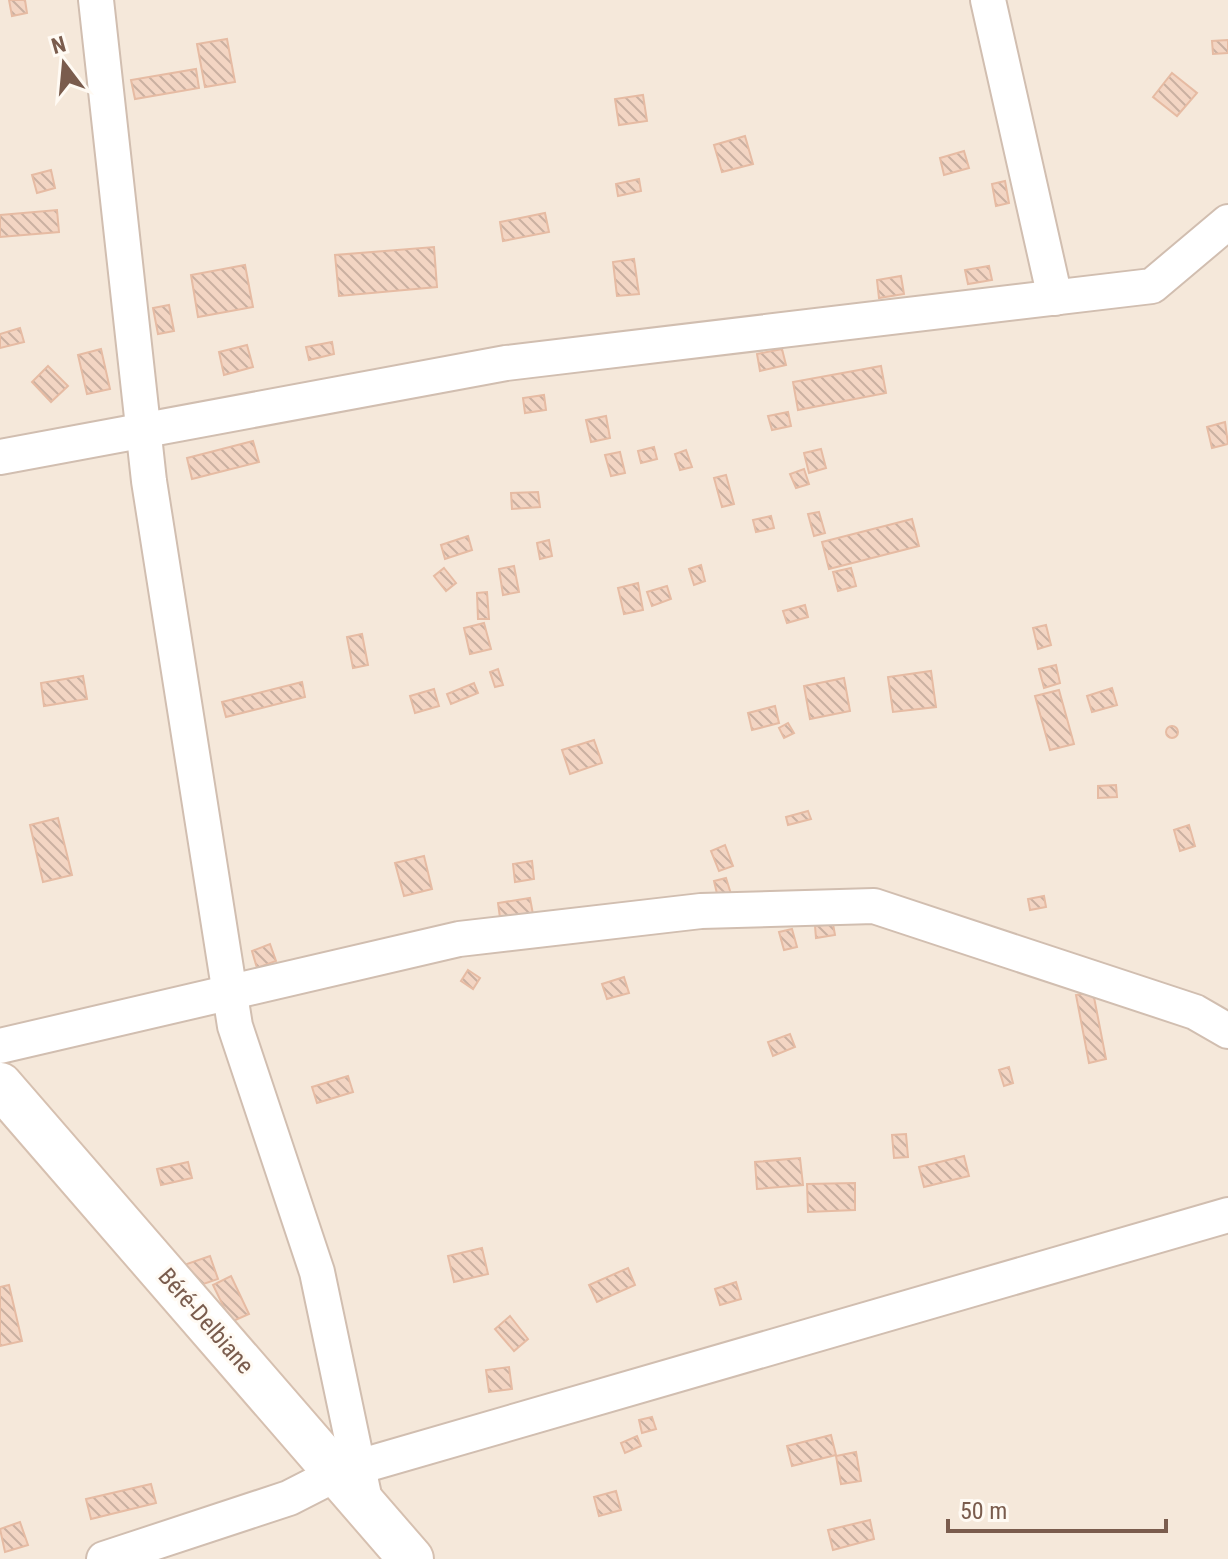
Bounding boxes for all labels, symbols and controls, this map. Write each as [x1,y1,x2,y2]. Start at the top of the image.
north arrow [24,24,104,104]
text: N [49,31,69,59]
street label: Béré-Delbiane [153,1262,259,1380]
scale bar [948,1483,1166,1533]
text: 50 m [960,1497,1007,1525]

